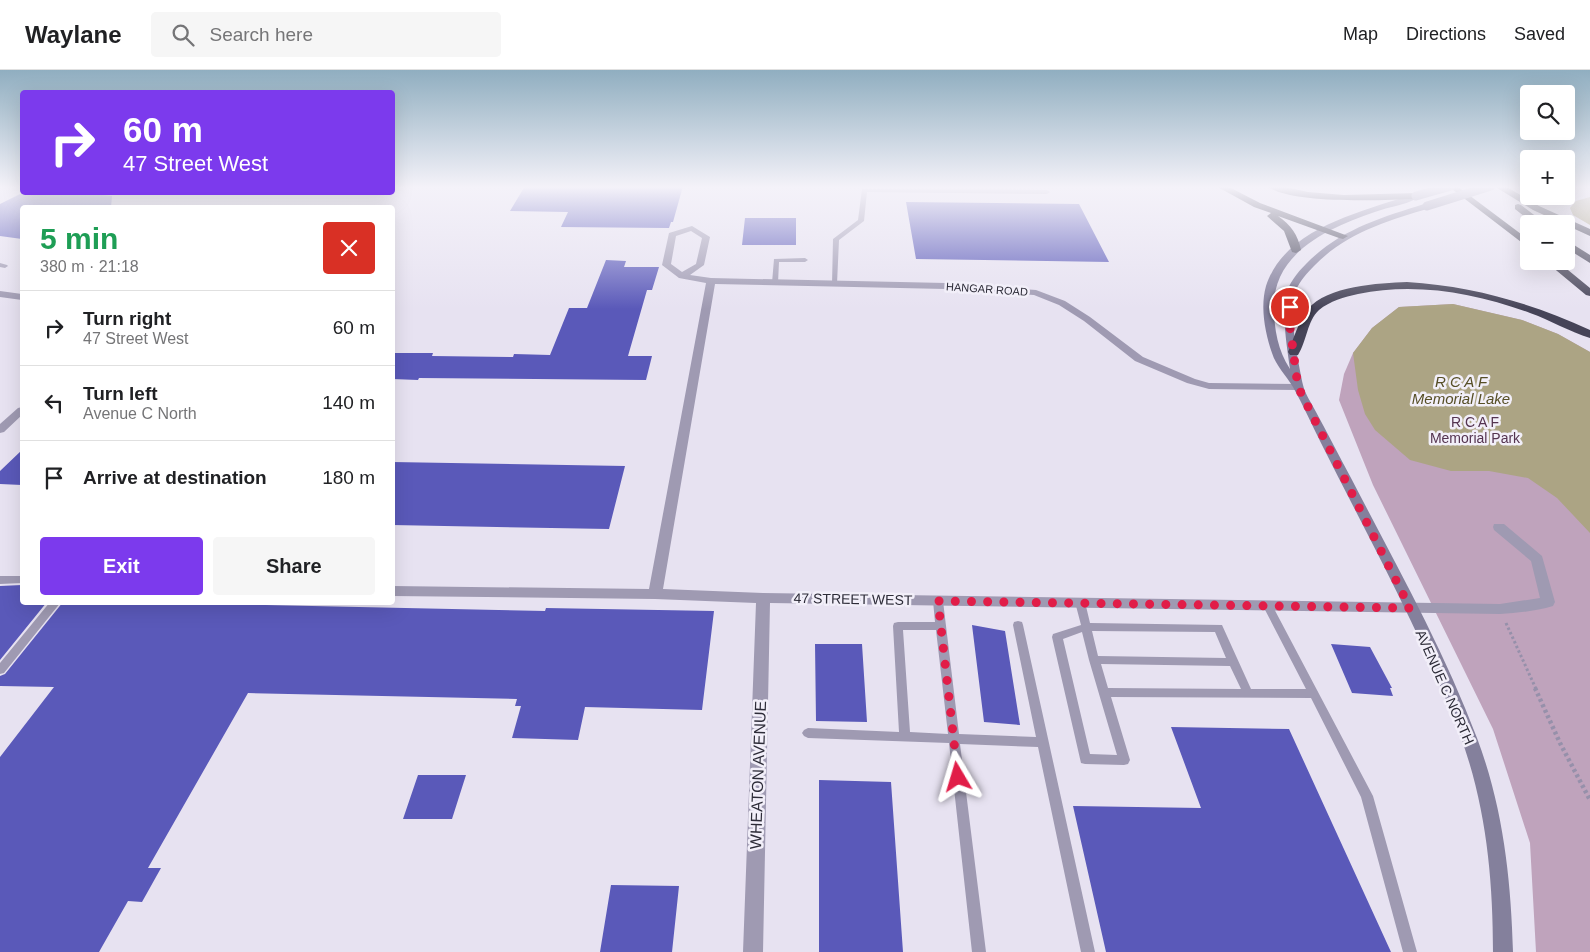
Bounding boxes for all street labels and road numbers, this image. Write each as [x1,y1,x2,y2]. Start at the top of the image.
street label: HANGAR ROAD [946,280,1028,298]
street label: 47 STREET WEST [793,590,913,608]
street label: AVENUE C NORTH [1412,627,1478,747]
street label: WHEATON AVENUE [747,701,769,849]

